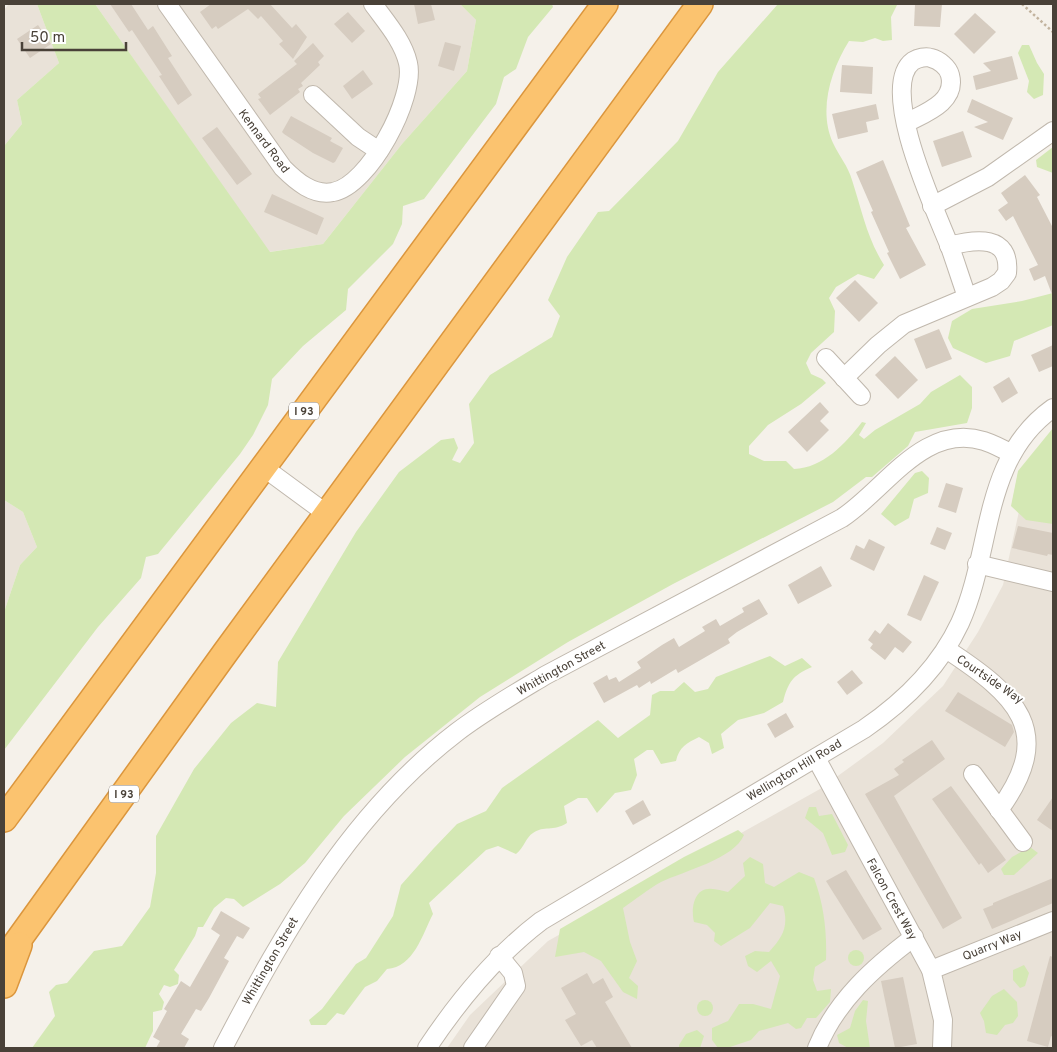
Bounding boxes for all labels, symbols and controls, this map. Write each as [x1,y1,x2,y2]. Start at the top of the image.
scale bar [22,20,126,52]
text: 50 m [30,29,65,48]
street label: Kennard Road [234,106,292,177]
road number: I 93 [289,402,319,420]
street label: Whittington Street [514,638,609,700]
street label: Courtside Way [953,652,1026,708]
street label: Wellington Hill Road [744,736,845,806]
road number: I 93 [109,786,139,802]
street label: Falcon Crest Way [862,856,920,943]
street label: Whittington Street [239,915,303,1008]
street label: Quarry Way [960,927,1024,965]

